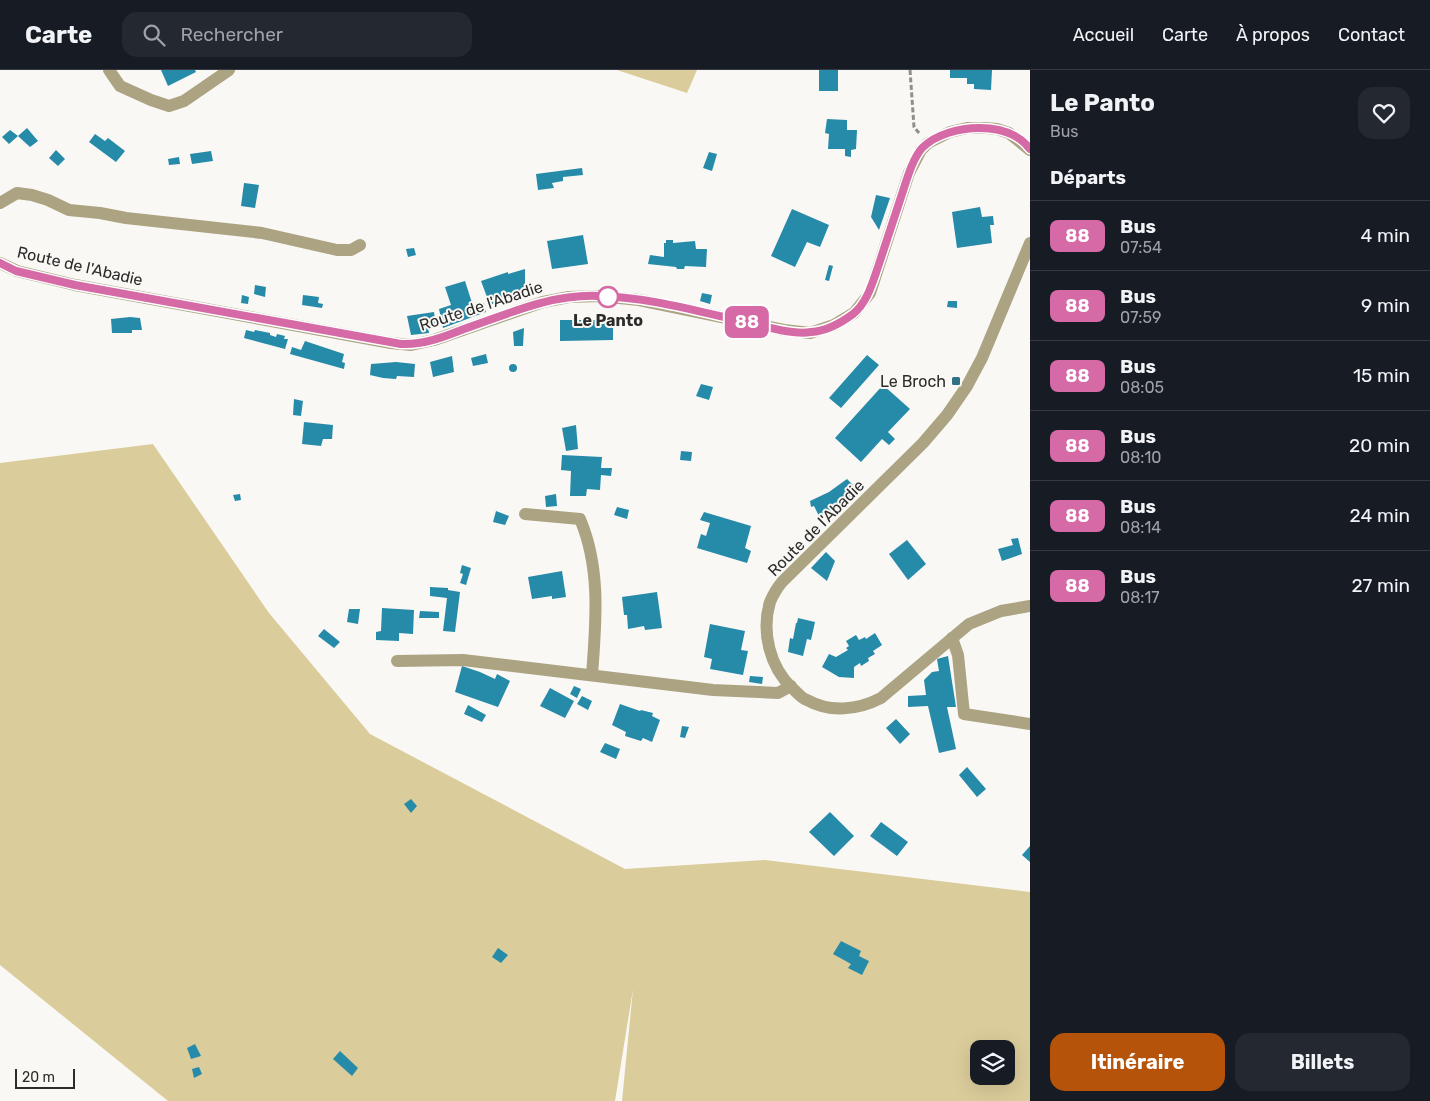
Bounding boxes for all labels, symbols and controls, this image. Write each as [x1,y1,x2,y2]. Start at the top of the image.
search box [122,12,472,57]
text: Carte [25,21,92,49]
icon: search [140,21,168,49]
text: Rechercher [180,23,283,46]
text: Accueil [1073,24,1134,46]
text: Carte [1162,24,1208,46]
text: À propos [1236,24,1310,46]
text: Contact [1338,24,1405,46]
button: heart [1358,87,1410,139]
text: Le Panto [1050,89,1155,117]
text: Bus [1050,122,1078,141]
text: Départs [1050,166,1126,189]
text: Bus [1120,215,1156,238]
text: 4 min [1361,224,1410,247]
text: 88 [1065,225,1090,247]
text: 07:54 [1120,238,1162,257]
street label: Route de l'Abadie [15,242,145,290]
street label: Route de l'Abadie [417,277,545,335]
text: Bus [1120,285,1156,308]
marker: Le Panto [597,286,619,308]
text: 9 min [1361,294,1410,317]
text: 88 [1065,295,1090,317]
line badge: 88 [724,306,770,338]
text: 07:59 [1120,308,1161,327]
place label: Le Panto [573,311,643,330]
text: 88 [735,311,759,333]
text: Bus [1120,355,1156,378]
text: 15 min [1353,364,1410,387]
text: 88 [1065,365,1090,387]
place label: Le Broch [880,372,946,391]
marker: Le Broch [950,375,962,387]
text: 08:05 [1120,378,1164,397]
text: Bus [1120,425,1156,448]
text: 20 min [1349,434,1410,457]
text: 88 [1065,435,1090,457]
text: 08:10 [1120,448,1161,467]
street label: Route de l'Abadie [764,476,868,580]
text: Bus [1120,495,1156,518]
text: 24 min [1350,504,1410,527]
text: 88 [1065,505,1090,527]
text: 08:14 [1120,518,1161,537]
text: Bus [1120,565,1156,588]
text: 27 min [1351,574,1410,597]
text: 88 [1065,575,1090,597]
text: 08:17 [1120,588,1160,607]
button: Itinéraire [1050,1033,1225,1091]
button: Billets [1235,1033,1410,1091]
map controls [970,1040,1015,1085]
button: layers [970,1040,1015,1085]
scale bar [15,1066,75,1089]
text: 20 m [22,1069,55,1086]

